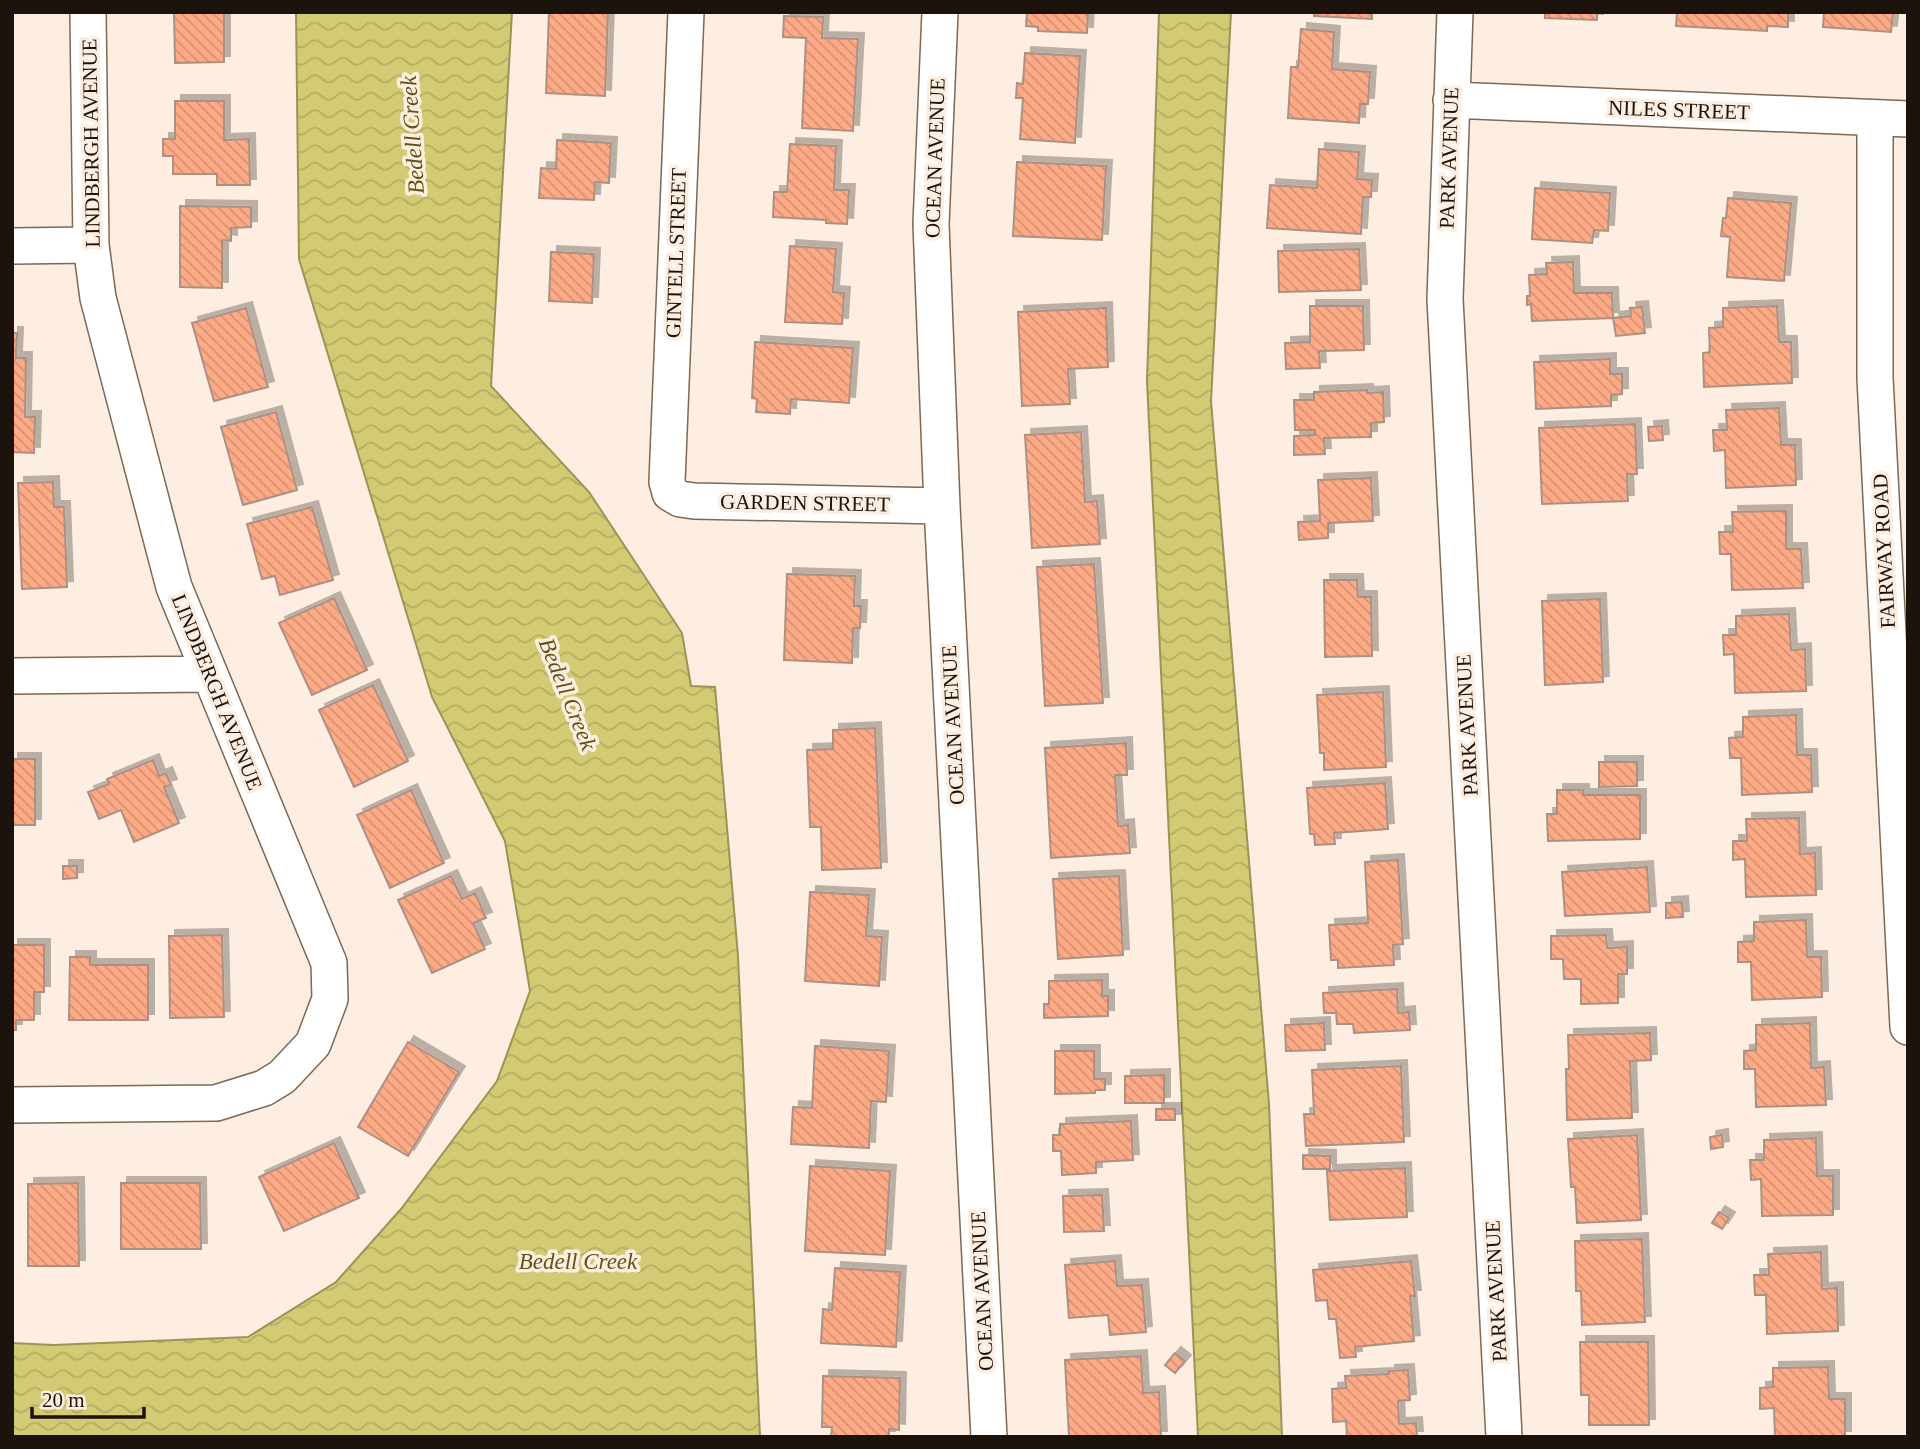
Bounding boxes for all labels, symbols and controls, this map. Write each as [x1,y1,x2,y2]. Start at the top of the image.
street label: LINDBERGH AVENUE [77,38,105,248]
water label: Bedell Creek [396,74,429,195]
street label: OCEAN AVENUE [920,78,950,238]
street label: PARK AVENUE [1435,87,1463,229]
street label: NILES STREET [1608,96,1750,124]
street label: GINTELL STREET [661,167,691,338]
street label: FAIRWAY ROAD [1868,473,1900,629]
street label: GARDEN STREET [720,490,890,516]
street label: LINDBERGH AVENUE [167,591,267,793]
water label: Bedell Creek [534,635,602,755]
street label: OCEAN AVENUE [937,644,969,806]
street label: PARK AVENUE [1451,654,1483,796]
street label: OCEAN AVENUE [966,1210,998,1372]
street label: PARK AVENUE [1480,1220,1512,1362]
water label: Bedell Creek [519,1249,638,1274]
scale bar [32,1376,144,1420]
text: 20 m [42,1388,85,1412]

